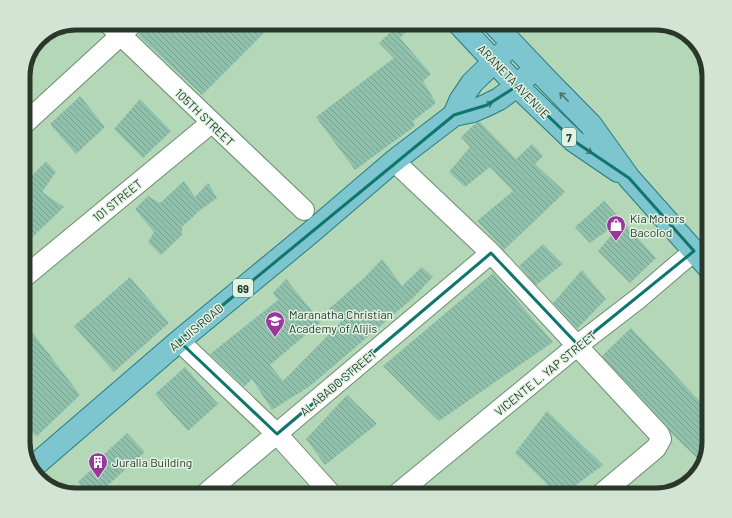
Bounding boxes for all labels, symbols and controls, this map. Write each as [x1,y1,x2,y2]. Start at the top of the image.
street label: ARANETA AVENUE [475,41,553,121]
street label: 105TH STREET [173,85,237,149]
one-way arrow [559,92,569,102]
one-way arrow [481,101,493,108]
road number: 7 [562,128,576,146]
one-way arrow [581,146,592,154]
street label: 101 STREET [89,176,145,224]
place label: Kia Motors Bacolod [630,211,685,239]
shop icon: Kia Motors Bacolod [605,214,627,242]
road number: 69 [233,279,253,297]
street label: ALIJIS ROAD [166,300,226,354]
place label: Maranatha Christian Academy of Alijis [289,307,393,335]
school or university icon: Maranatha Christian Academy of Alijis [264,310,286,338]
street label: VICENTE L. YAP STREET [491,328,599,418]
street label: ALABADO STREET [297,346,379,418]
building icon: Juralia Building [87,451,109,479]
place label: Juralia Building [112,455,192,469]

